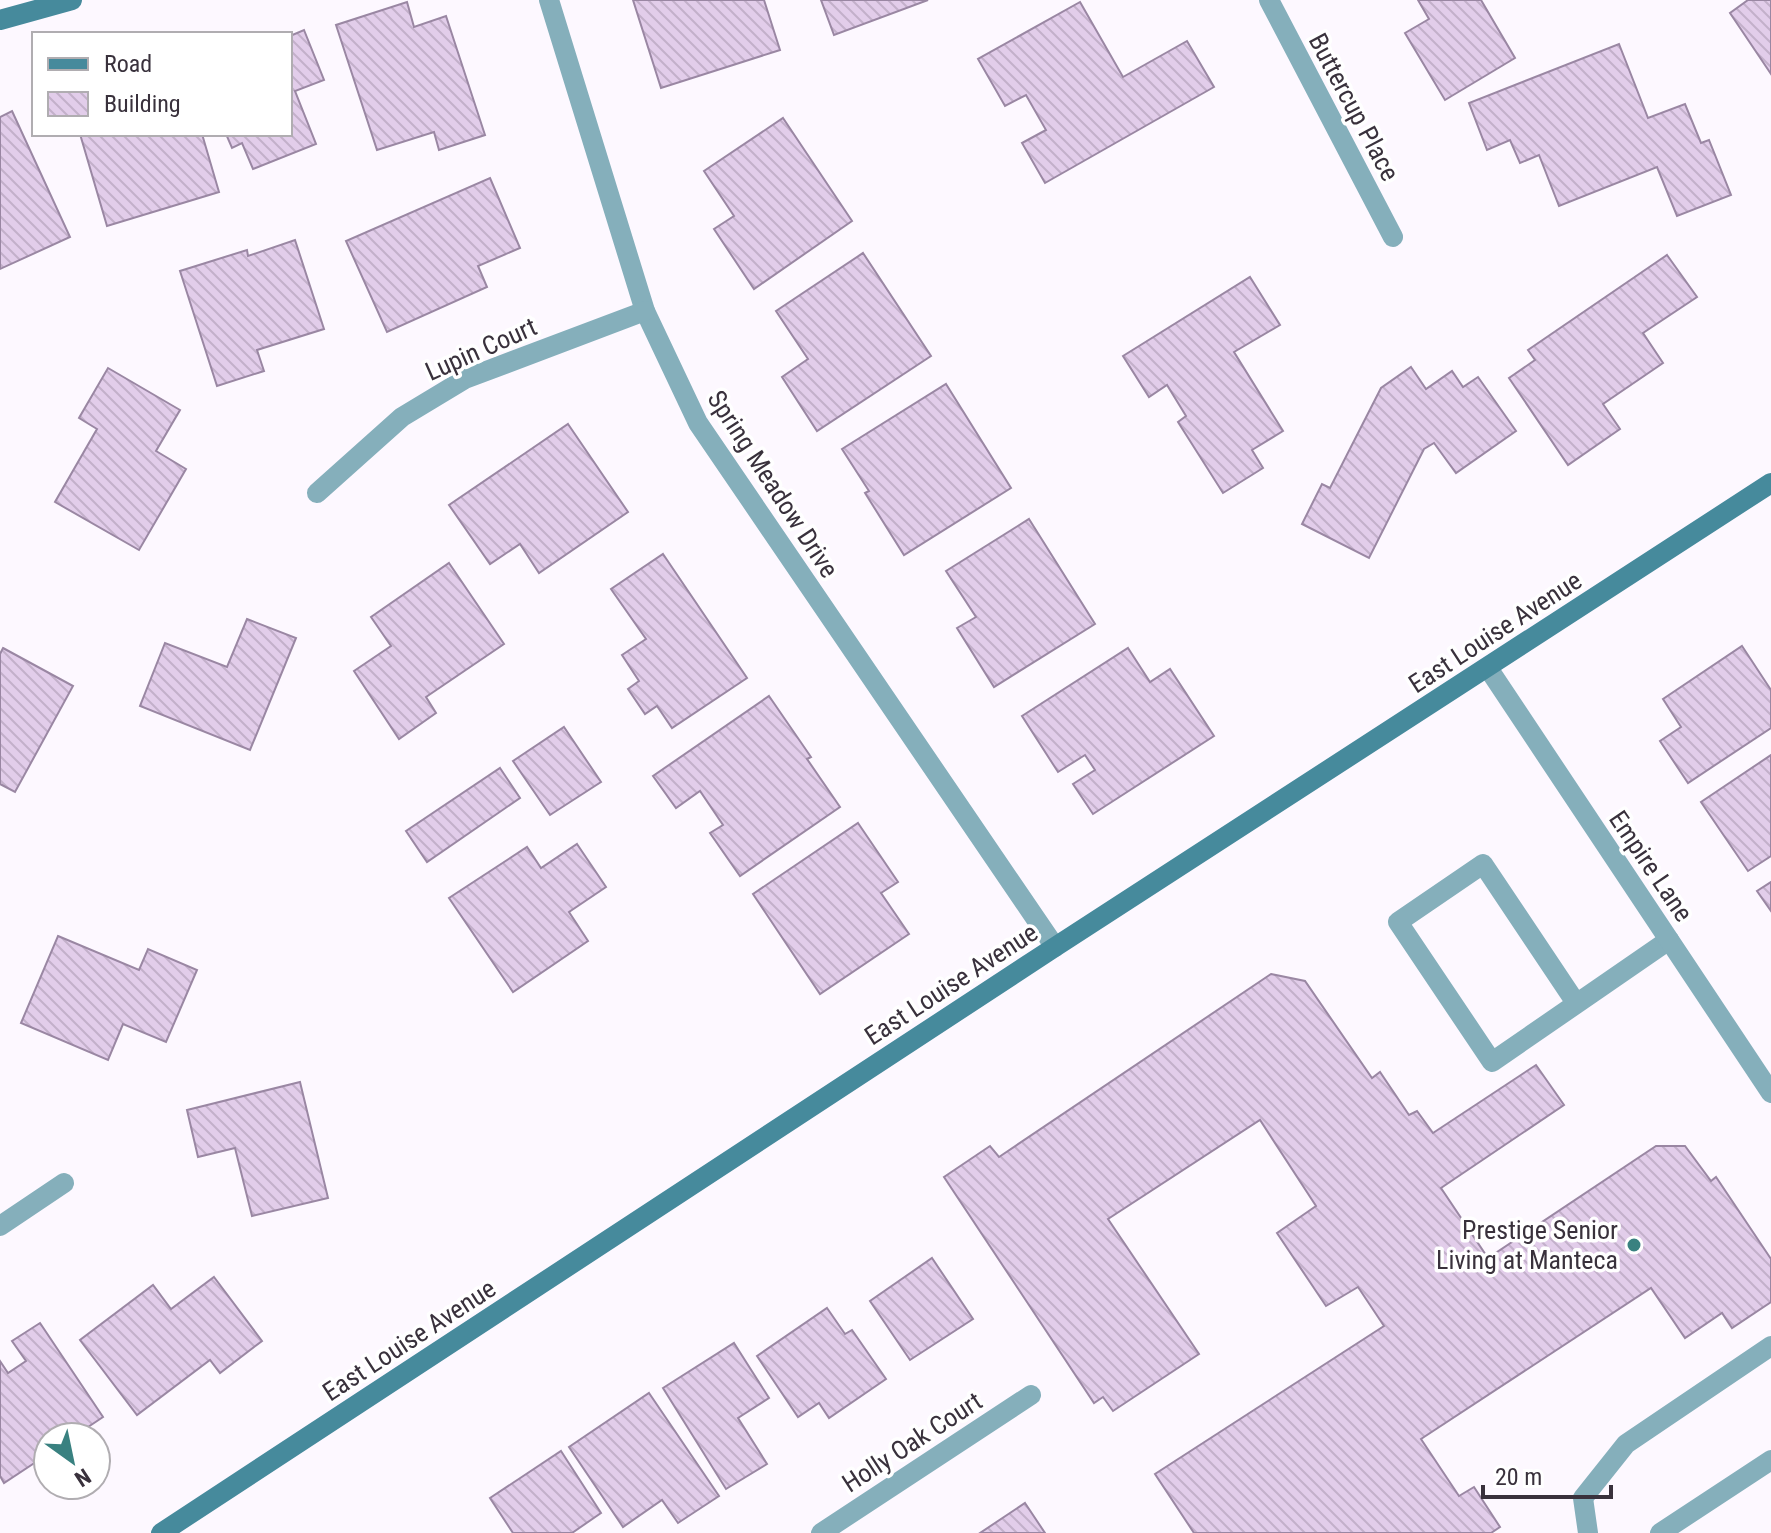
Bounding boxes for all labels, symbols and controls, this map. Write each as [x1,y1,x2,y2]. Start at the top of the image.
street label: Buttercup Place [1303,28,1405,186]
legend [32,32,292,136]
text: Road [104,50,152,78]
text: Building [104,90,181,118]
street label: Lupin Court [421,311,541,387]
street label: Spring Meadow Drive [701,385,845,583]
street label: East Louise Avenue [1403,565,1587,699]
street label: Empire Lane [1603,805,1699,927]
street label: East Louise Avenue [859,917,1043,1051]
place label: Prestige Senior Living at Manteca [1436,1215,1618,1275]
marker: Prestige Senior Living at Manteca [1625,1236,1643,1254]
street label: East Louise Avenue [317,1273,501,1407]
street label: Holly Oak Court [837,1386,987,1498]
north arrow [32,1421,112,1501]
scale bar [1483,1449,1611,1499]
text: N [70,1463,95,1492]
text: 20 m [1495,1463,1542,1491]

